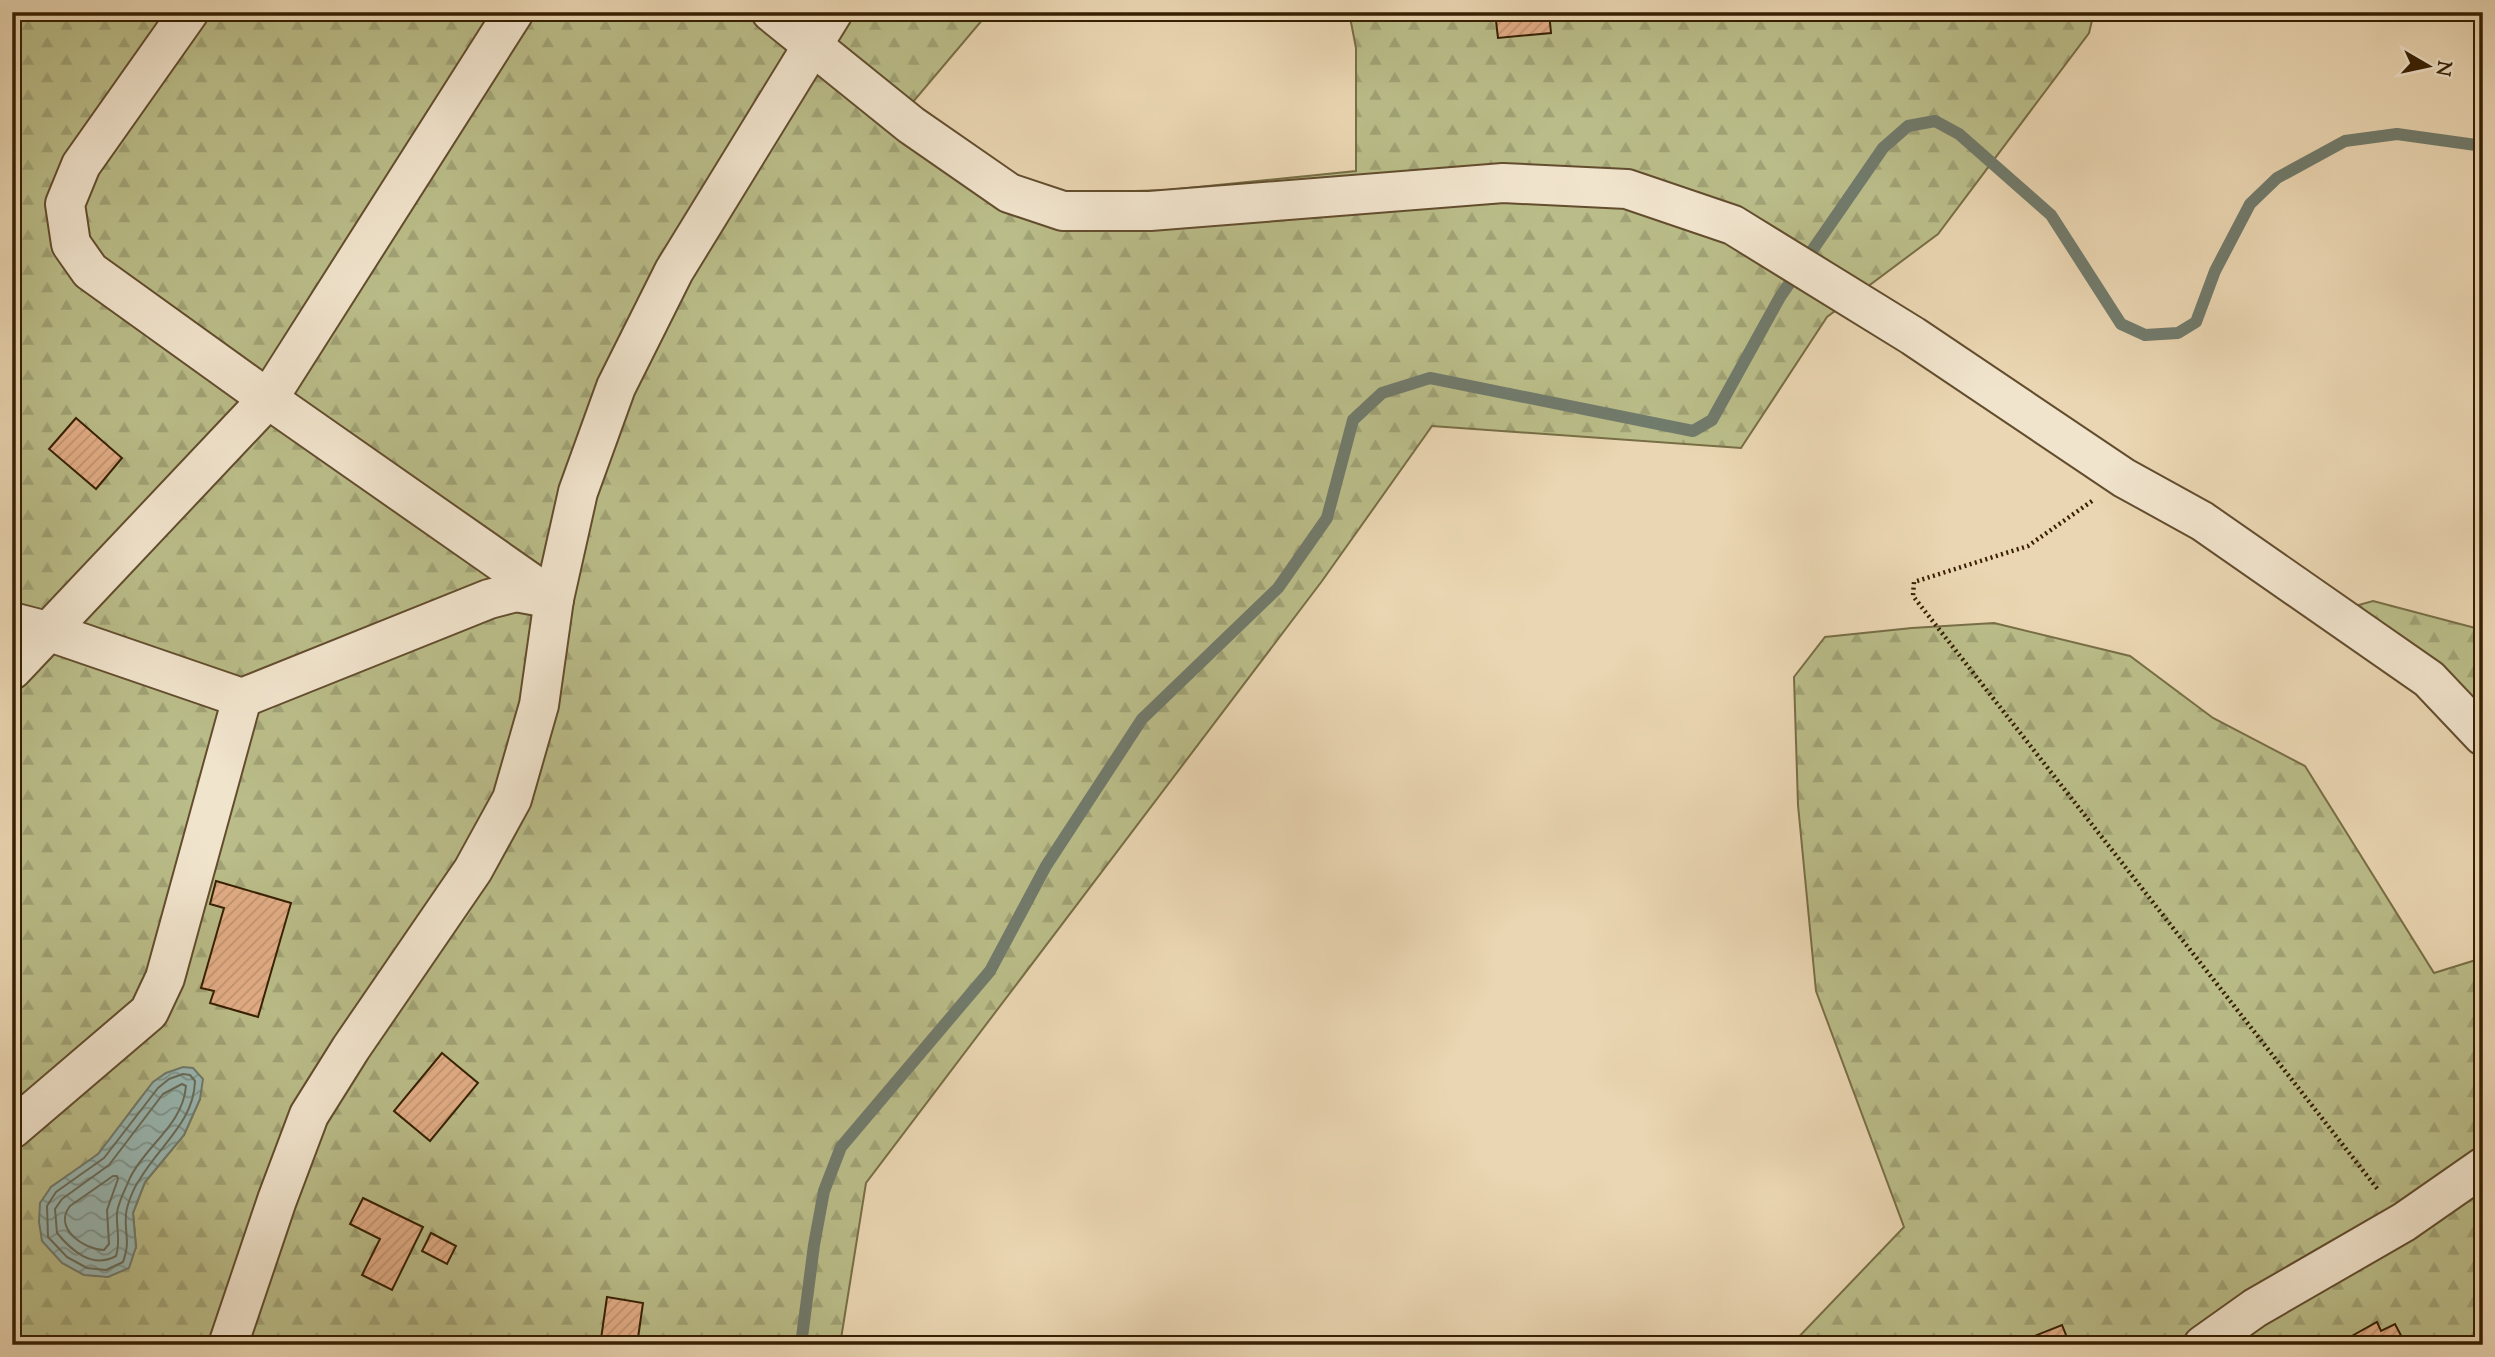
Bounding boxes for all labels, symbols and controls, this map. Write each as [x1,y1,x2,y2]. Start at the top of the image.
north arrow [2394,32,2464,102]
text: N [2428,59,2457,78]

